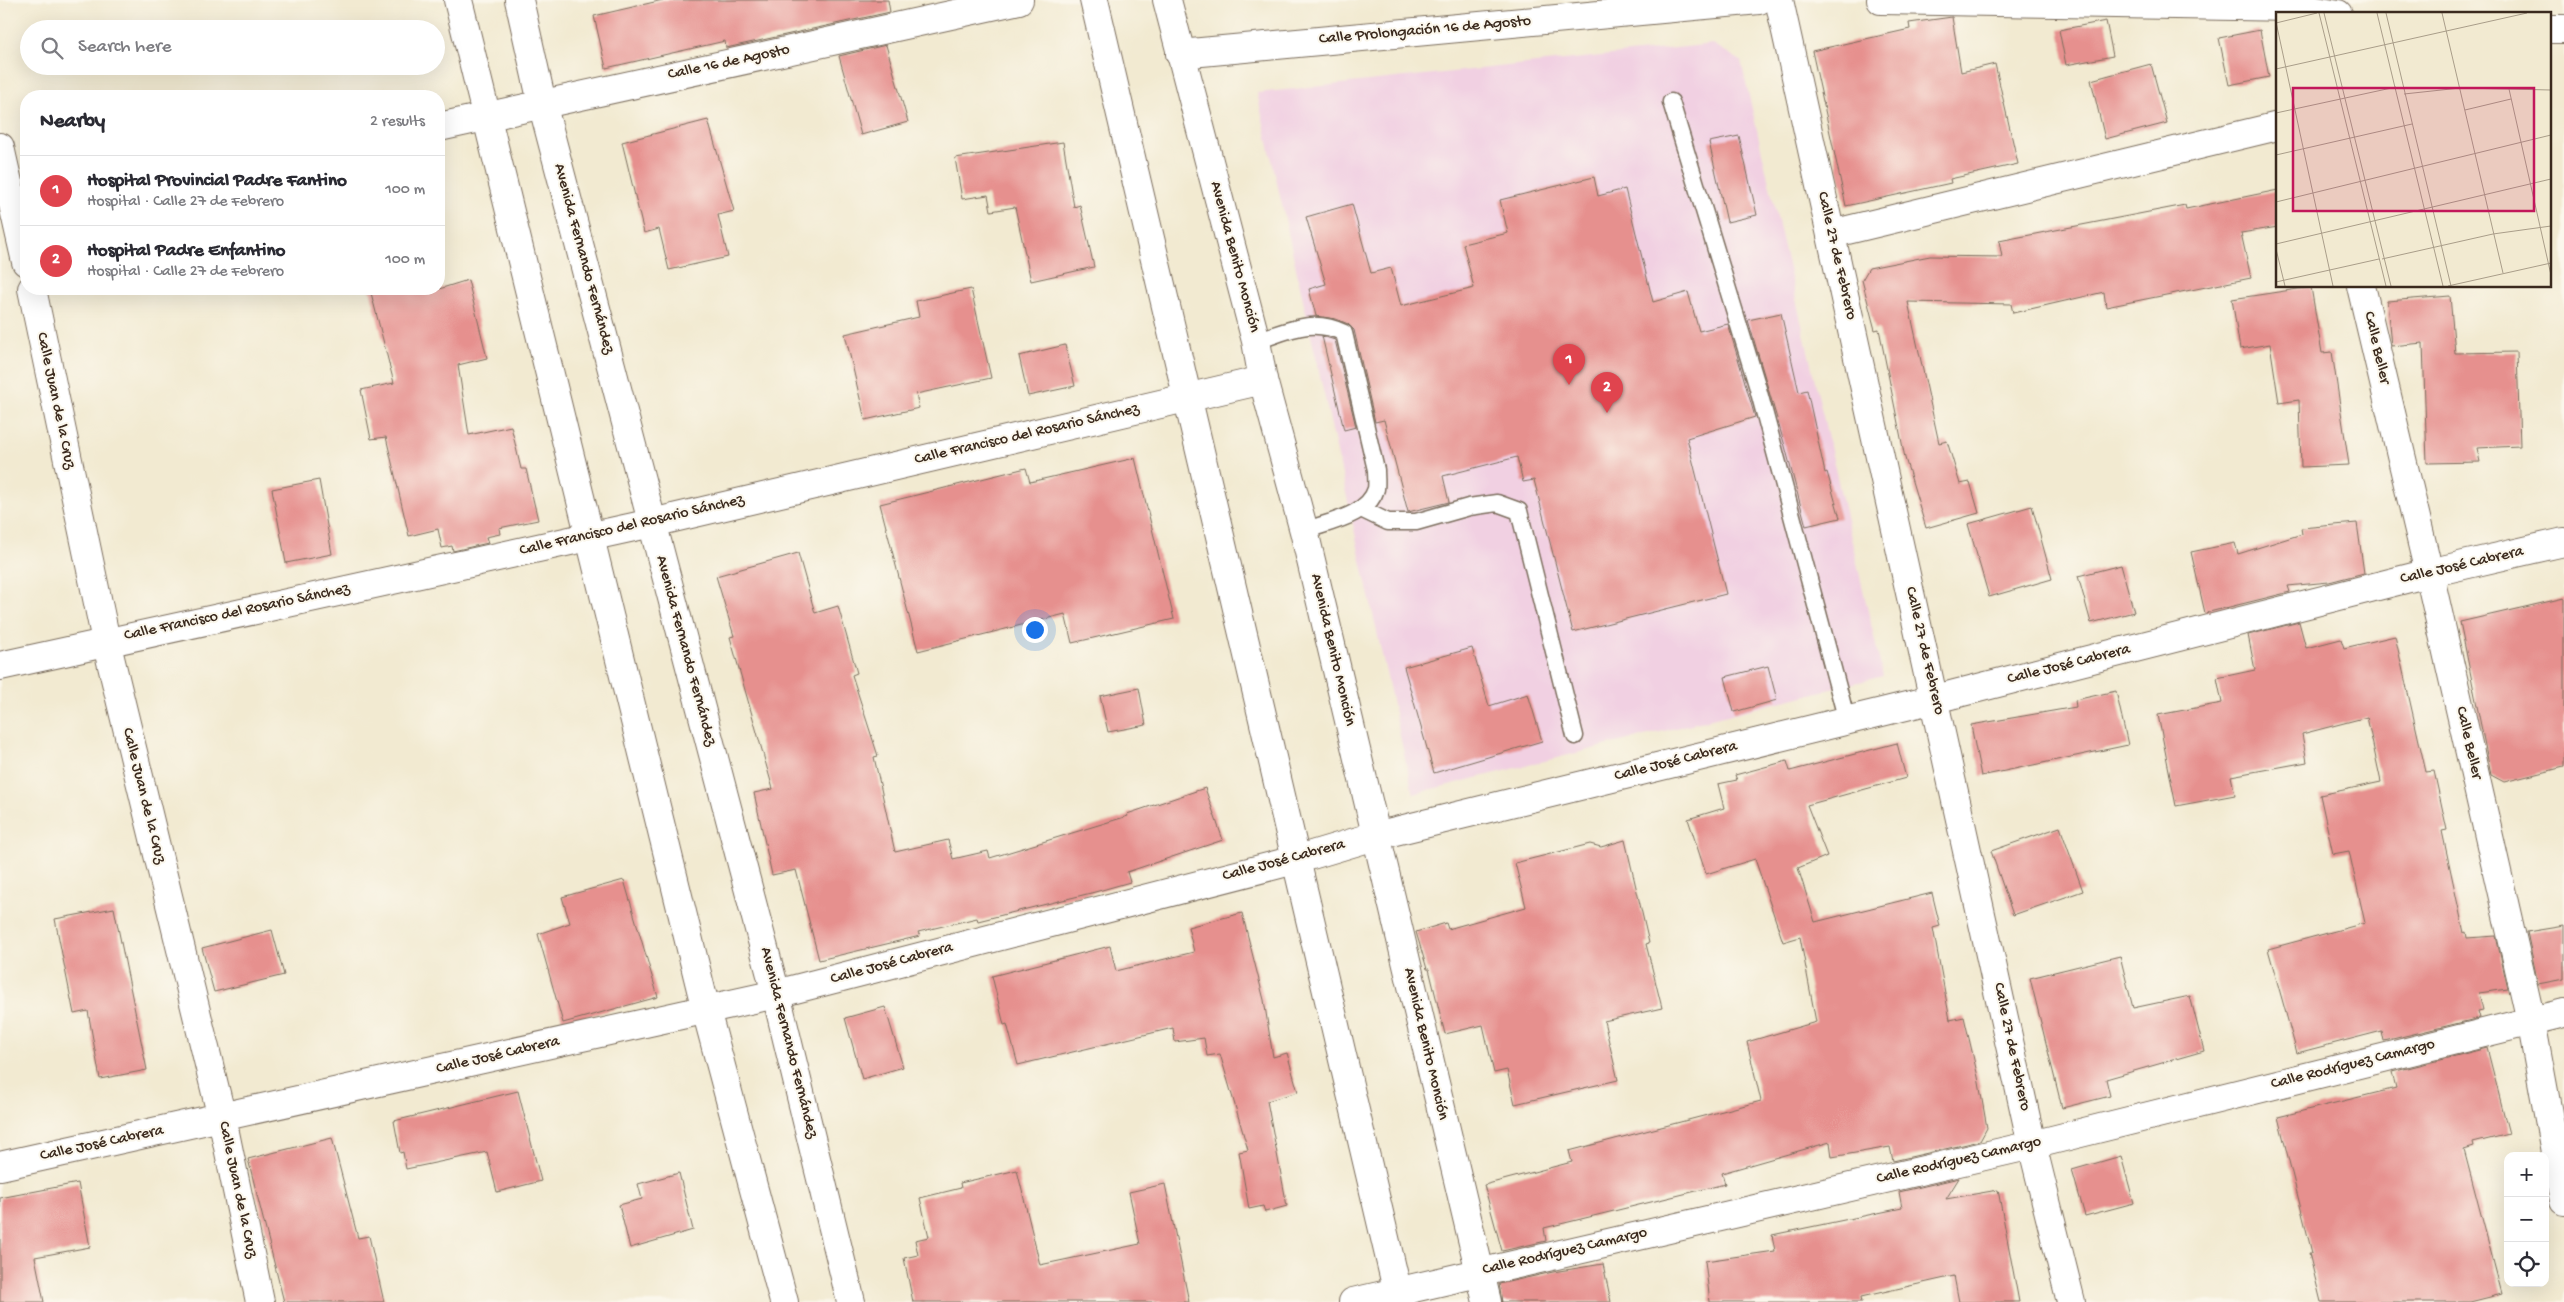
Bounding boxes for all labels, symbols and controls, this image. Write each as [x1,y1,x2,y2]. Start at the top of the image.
street label: Calle Prolongación 16 de Agosto [1318,12,1532,50]
inset map [2276,12,2552,288]
search box [20,20,445,75]
icon: search [38,34,66,62]
text: Search here [78,36,172,59]
street label: Calle 16 de Agosto [666,41,792,85]
text: Nearby [40,110,105,135]
text: 2 results [370,113,425,132]
street label: Avenida Fernando Fernández [548,162,618,357]
text: Hospital Provincial Padre Fantino [87,170,347,193]
street label: Avenida Benito Monción [1205,179,1263,335]
text: 1 [53,181,59,200]
text: 100 m [385,181,425,200]
street label: Calle 27 de Febrero [1812,190,1860,322]
text: Hospital · Calle 27 de Febrero [87,193,284,212]
text: Hospital Padre Enfantino [87,240,285,263]
text: 2 [52,251,60,270]
text: 100 m [385,251,425,270]
text: Hospital · Calle 27 de Febrero [87,263,284,282]
street label: Calle Beller [2358,310,2394,388]
street label: Calle Juan de la Cruz [31,331,79,472]
pin: 1 [1553,344,1585,385]
pin: 2 [1591,372,1623,413]
street label: Calle Francisco del Rosario Sánchez [913,400,1142,470]
street label: Calle Francisco del Rosario Sánchez [518,491,747,561]
street label: Calle José Cabrera [2399,542,2527,589]
street label: Avenida Fernando Fernández [650,554,720,749]
street label: Avenida Benito Monción [1305,572,1359,728]
street label: Calle Francisco del Rosario Sánchez [122,580,352,646]
street label: Calle 27 de Febrero [1900,585,1948,717]
your location [1022,617,1048,643]
street label: Calle José Cabrera [2006,640,2133,689]
street label: Calle Beller [2450,705,2486,783]
street label: Calle Juan de la Cruz [117,726,169,867]
street label: Calle José Cabrera [1613,737,1740,786]
street label: Calle José Cabrera [1221,835,1348,886]
street label: Calle José Cabrera [829,938,956,989]
street label: Avenida Fernando Fernández [755,945,821,1142]
street label: Avenida Benito Monción [1398,966,1452,1122]
street label: Calle 27 de Febrero [1988,981,2034,1113]
street label: Calle José Cabrera [435,1032,563,1079]
street label: Calle Rodríguez Camargo [2269,1035,2437,1095]
street label: Calle Juan de la Cruz [213,1120,261,1261]
street label: Calle José Cabrera [38,1121,167,1166]
street label: Calle Rodríguez Camargo [1875,1133,2043,1189]
map controls [2504,1152,2549,1287]
button: + [2504,1152,2549,1197]
button: − [2504,1197,2549,1242]
street label: Calle Rodríguez Camargo [1481,1224,1649,1280]
button: locate [2504,1242,2549,1287]

